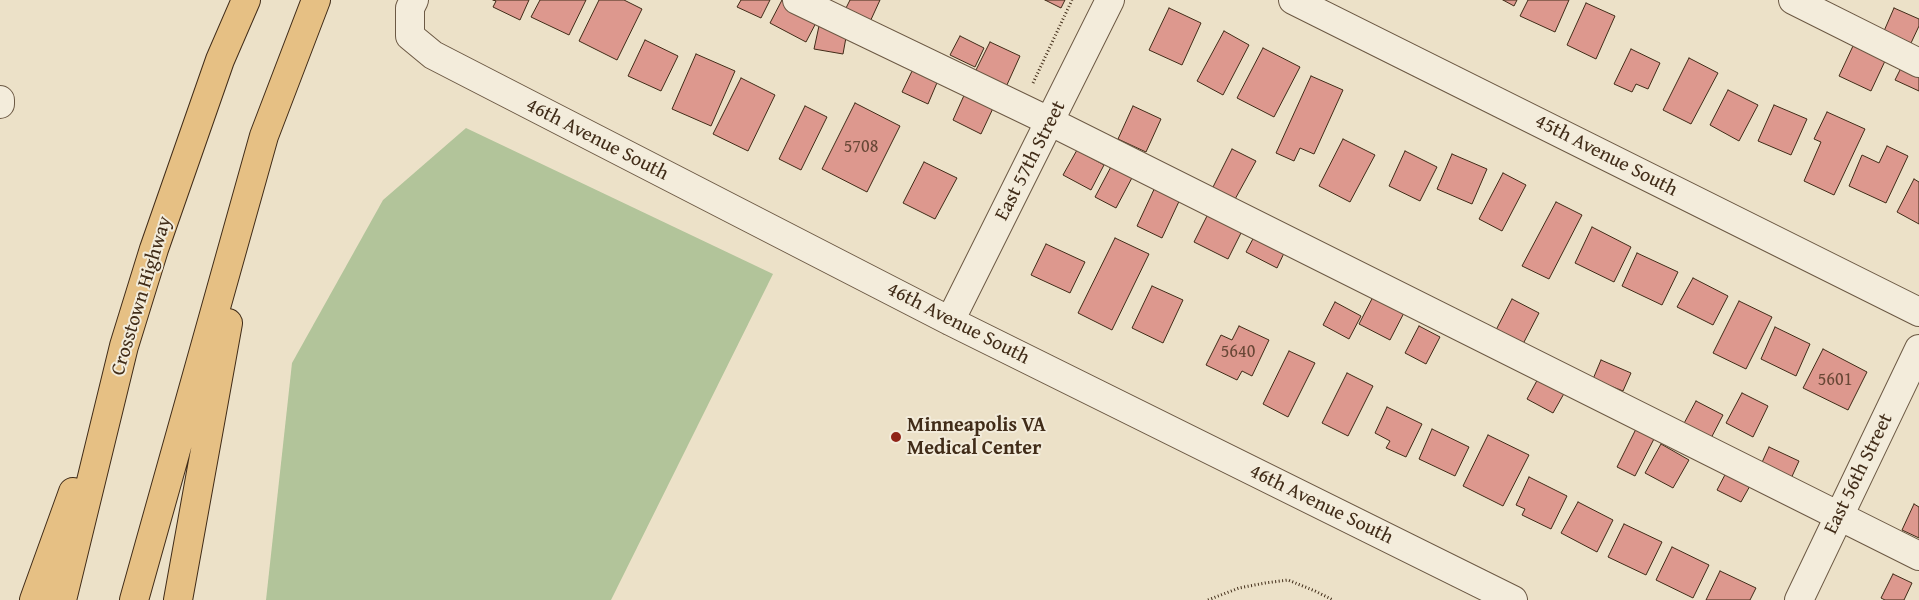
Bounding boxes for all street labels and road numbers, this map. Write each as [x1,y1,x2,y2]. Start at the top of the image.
street label: 46th Avenue South [522,94,672,186]
street label: East 57th Street [990,97,1072,225]
street label: 45th Avenue South [1531,110,1681,202]
street label: Crosstown Highway [106,214,178,378]
street label: 46th Avenue South [883,278,1033,370]
street label: East 56th Street [1819,410,1899,538]
street label: 46th Avenue South [1245,460,1397,550]

